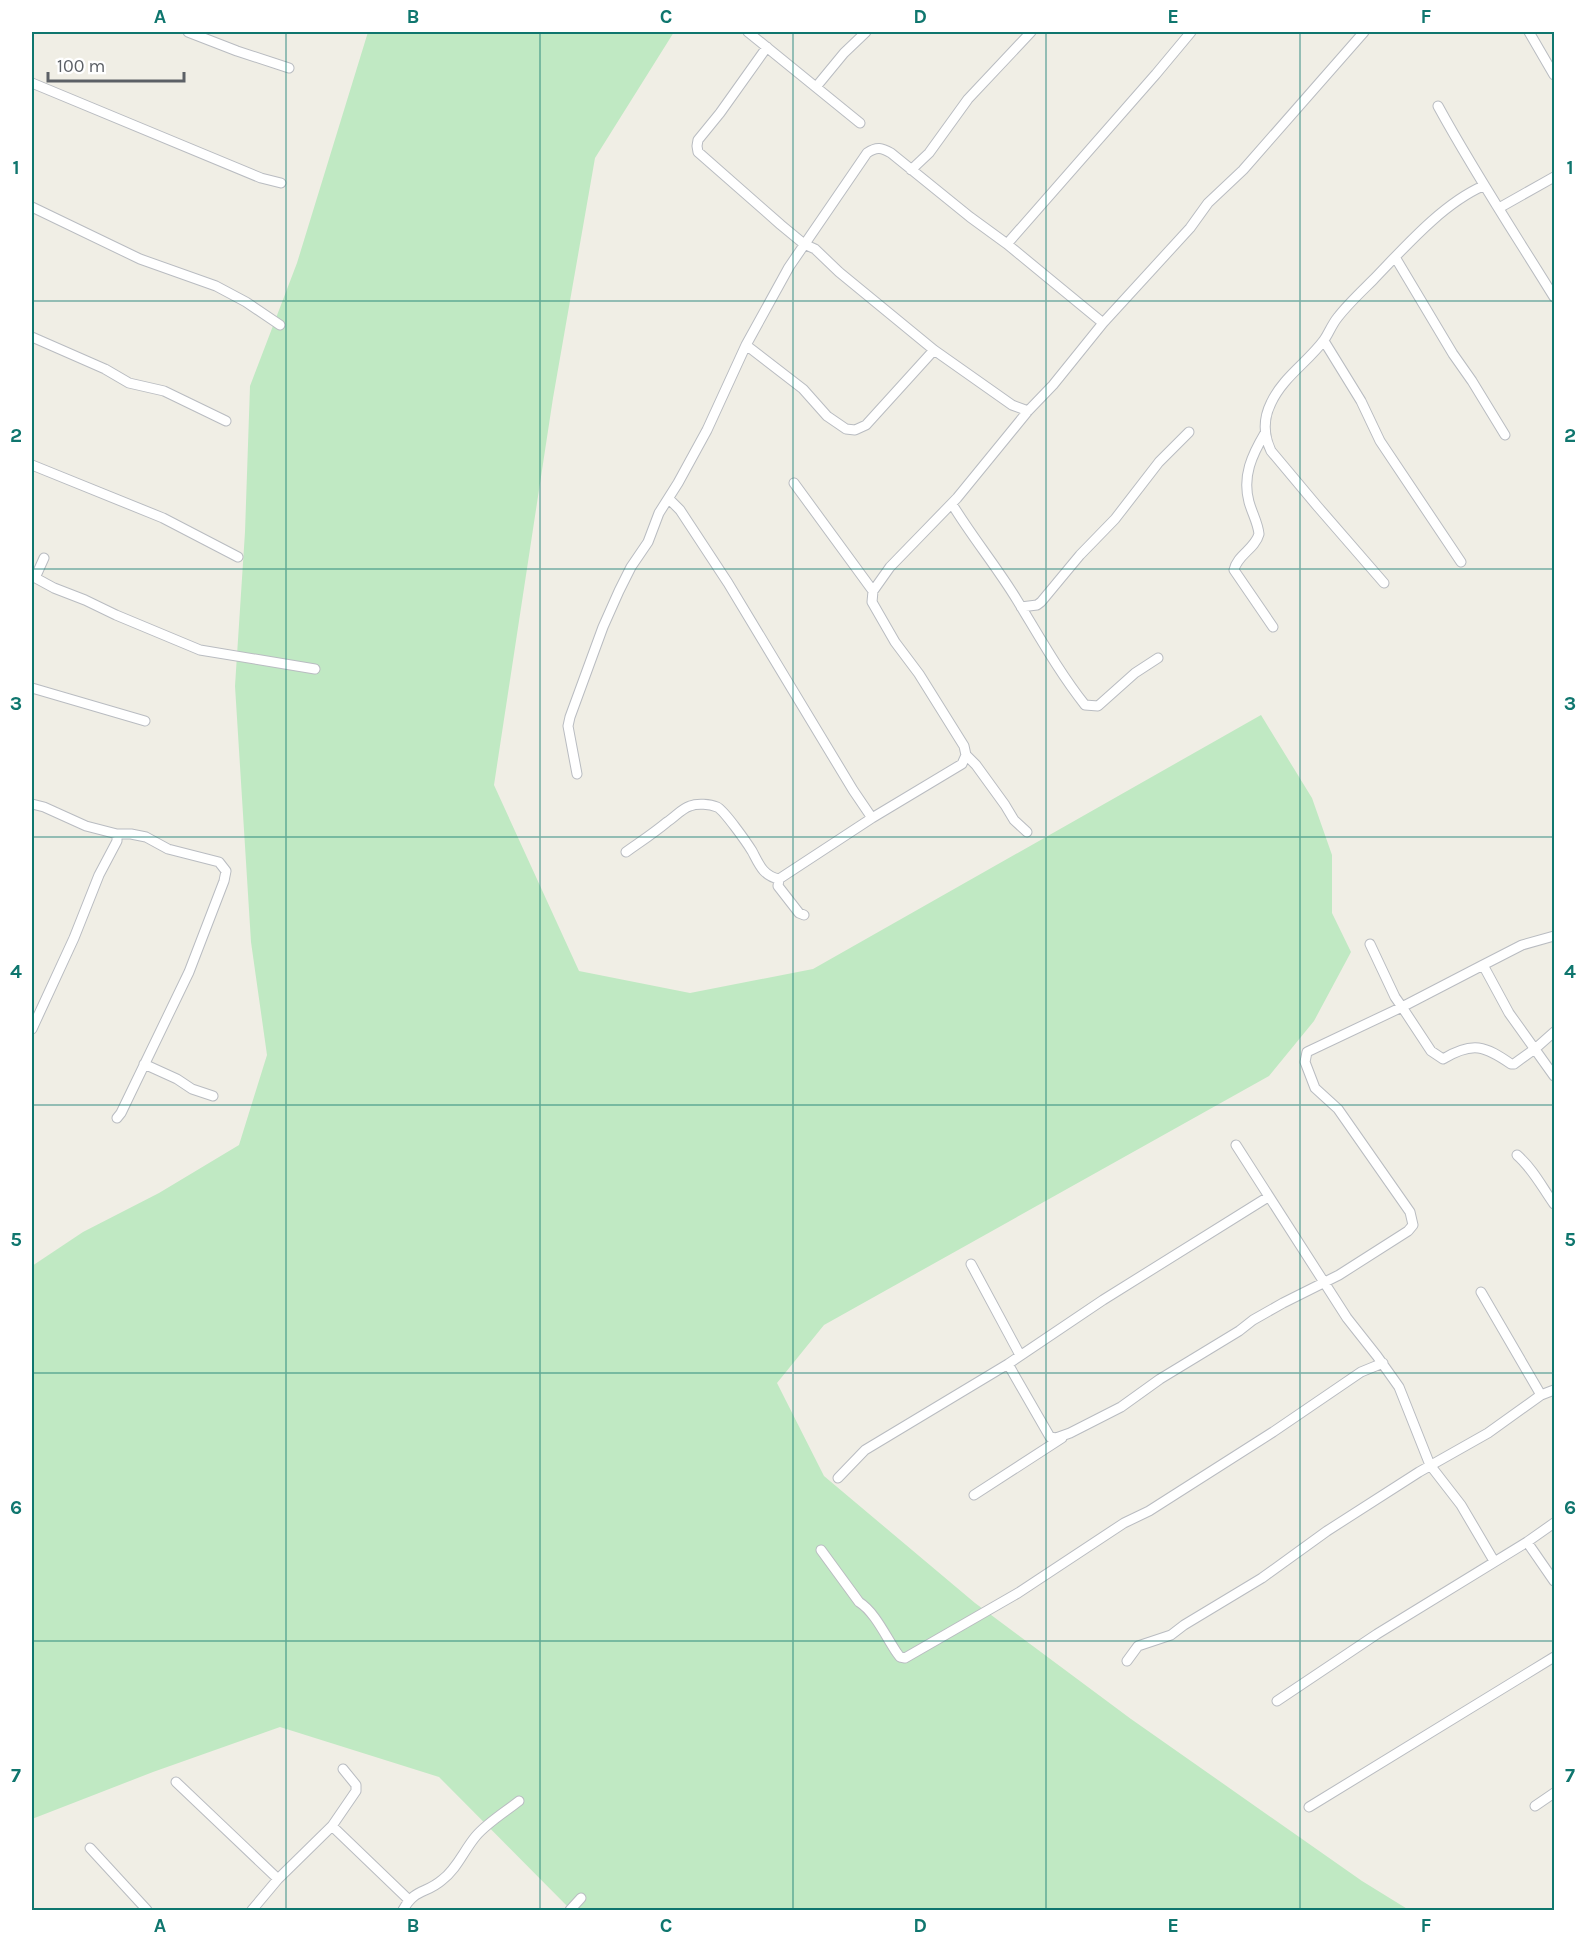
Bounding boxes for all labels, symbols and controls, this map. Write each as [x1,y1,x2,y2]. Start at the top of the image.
text: A [154,5,167,28]
text: B [407,5,419,28]
text: C [660,5,672,28]
text: D [913,5,927,28]
text: E [1167,5,1179,28]
text: F [1421,5,1432,28]
scale bar [48,45,184,83]
text: 100 m [57,55,105,77]
text: 1 [12,156,20,179]
text: 1 [1566,156,1574,179]
text: 2 [10,424,22,447]
text: 2 [1564,424,1576,447]
text: 3 [10,692,22,715]
text: 3 [1564,692,1576,715]
text: 4 [10,960,22,983]
text: 4 [1564,960,1576,983]
text: 5 [10,1228,22,1251]
text: 5 [1564,1228,1576,1251]
text: 6 [10,1496,22,1519]
text: 6 [1564,1496,1576,1519]
text: 7 [11,1764,21,1787]
text: 7 [1565,1764,1575,1787]
text: A [154,1914,167,1937]
text: B [407,1914,419,1937]
text: C [660,1914,672,1937]
text: D [913,1914,927,1937]
text: E [1167,1914,1179,1937]
text: F [1421,1914,1432,1937]

